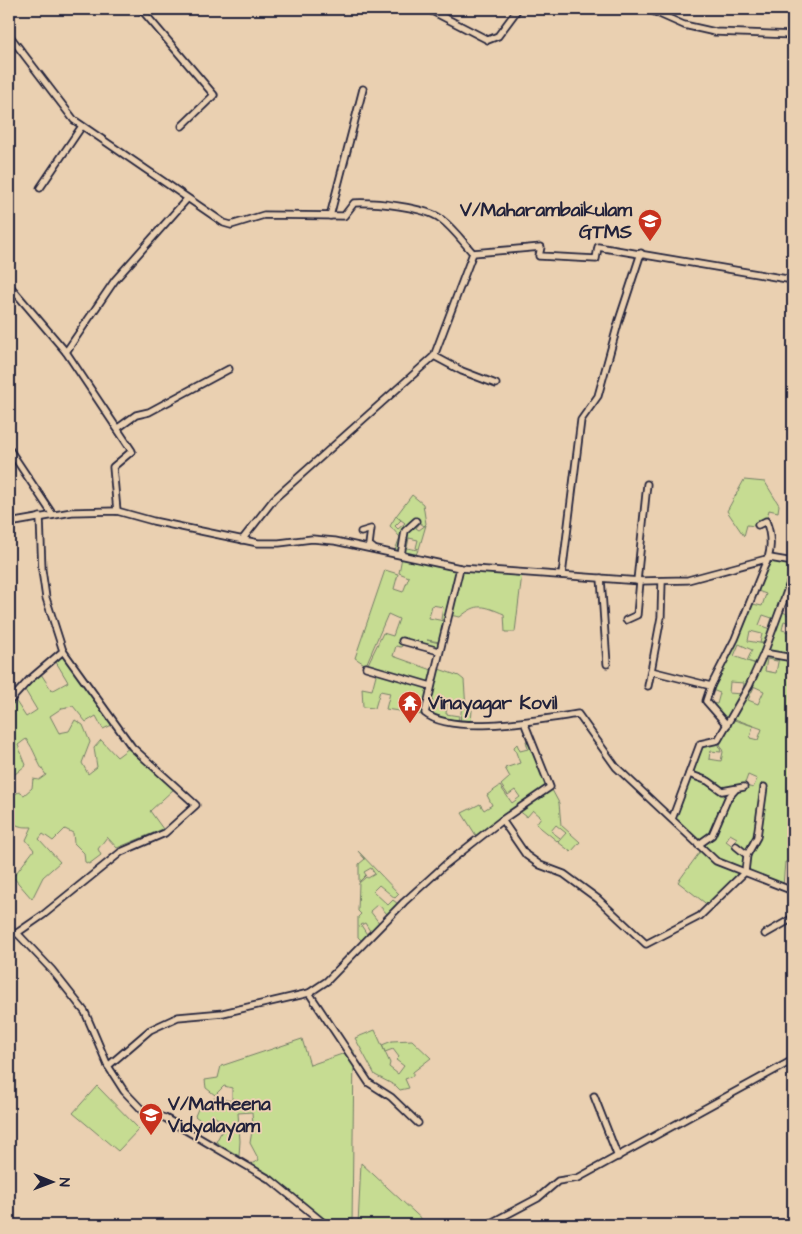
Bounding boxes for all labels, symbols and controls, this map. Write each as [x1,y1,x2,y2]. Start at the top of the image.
place label: V/Maharambaikulam GTMS [459,197,633,246]
school or university icon: V/Maharambaikulam GTMS [637,208,663,242]
temple icon: Vinayagar Kovil [397,690,423,724]
place label: Vinayagar Kovil [427,690,558,718]
place label: V/Matheena Vidyalayam [167,1091,271,1141]
school or university icon: V/Matheena Vidyalayam [138,1102,164,1136]
north arrow [28,1156,78,1206]
text: N [54,1178,74,1187]

